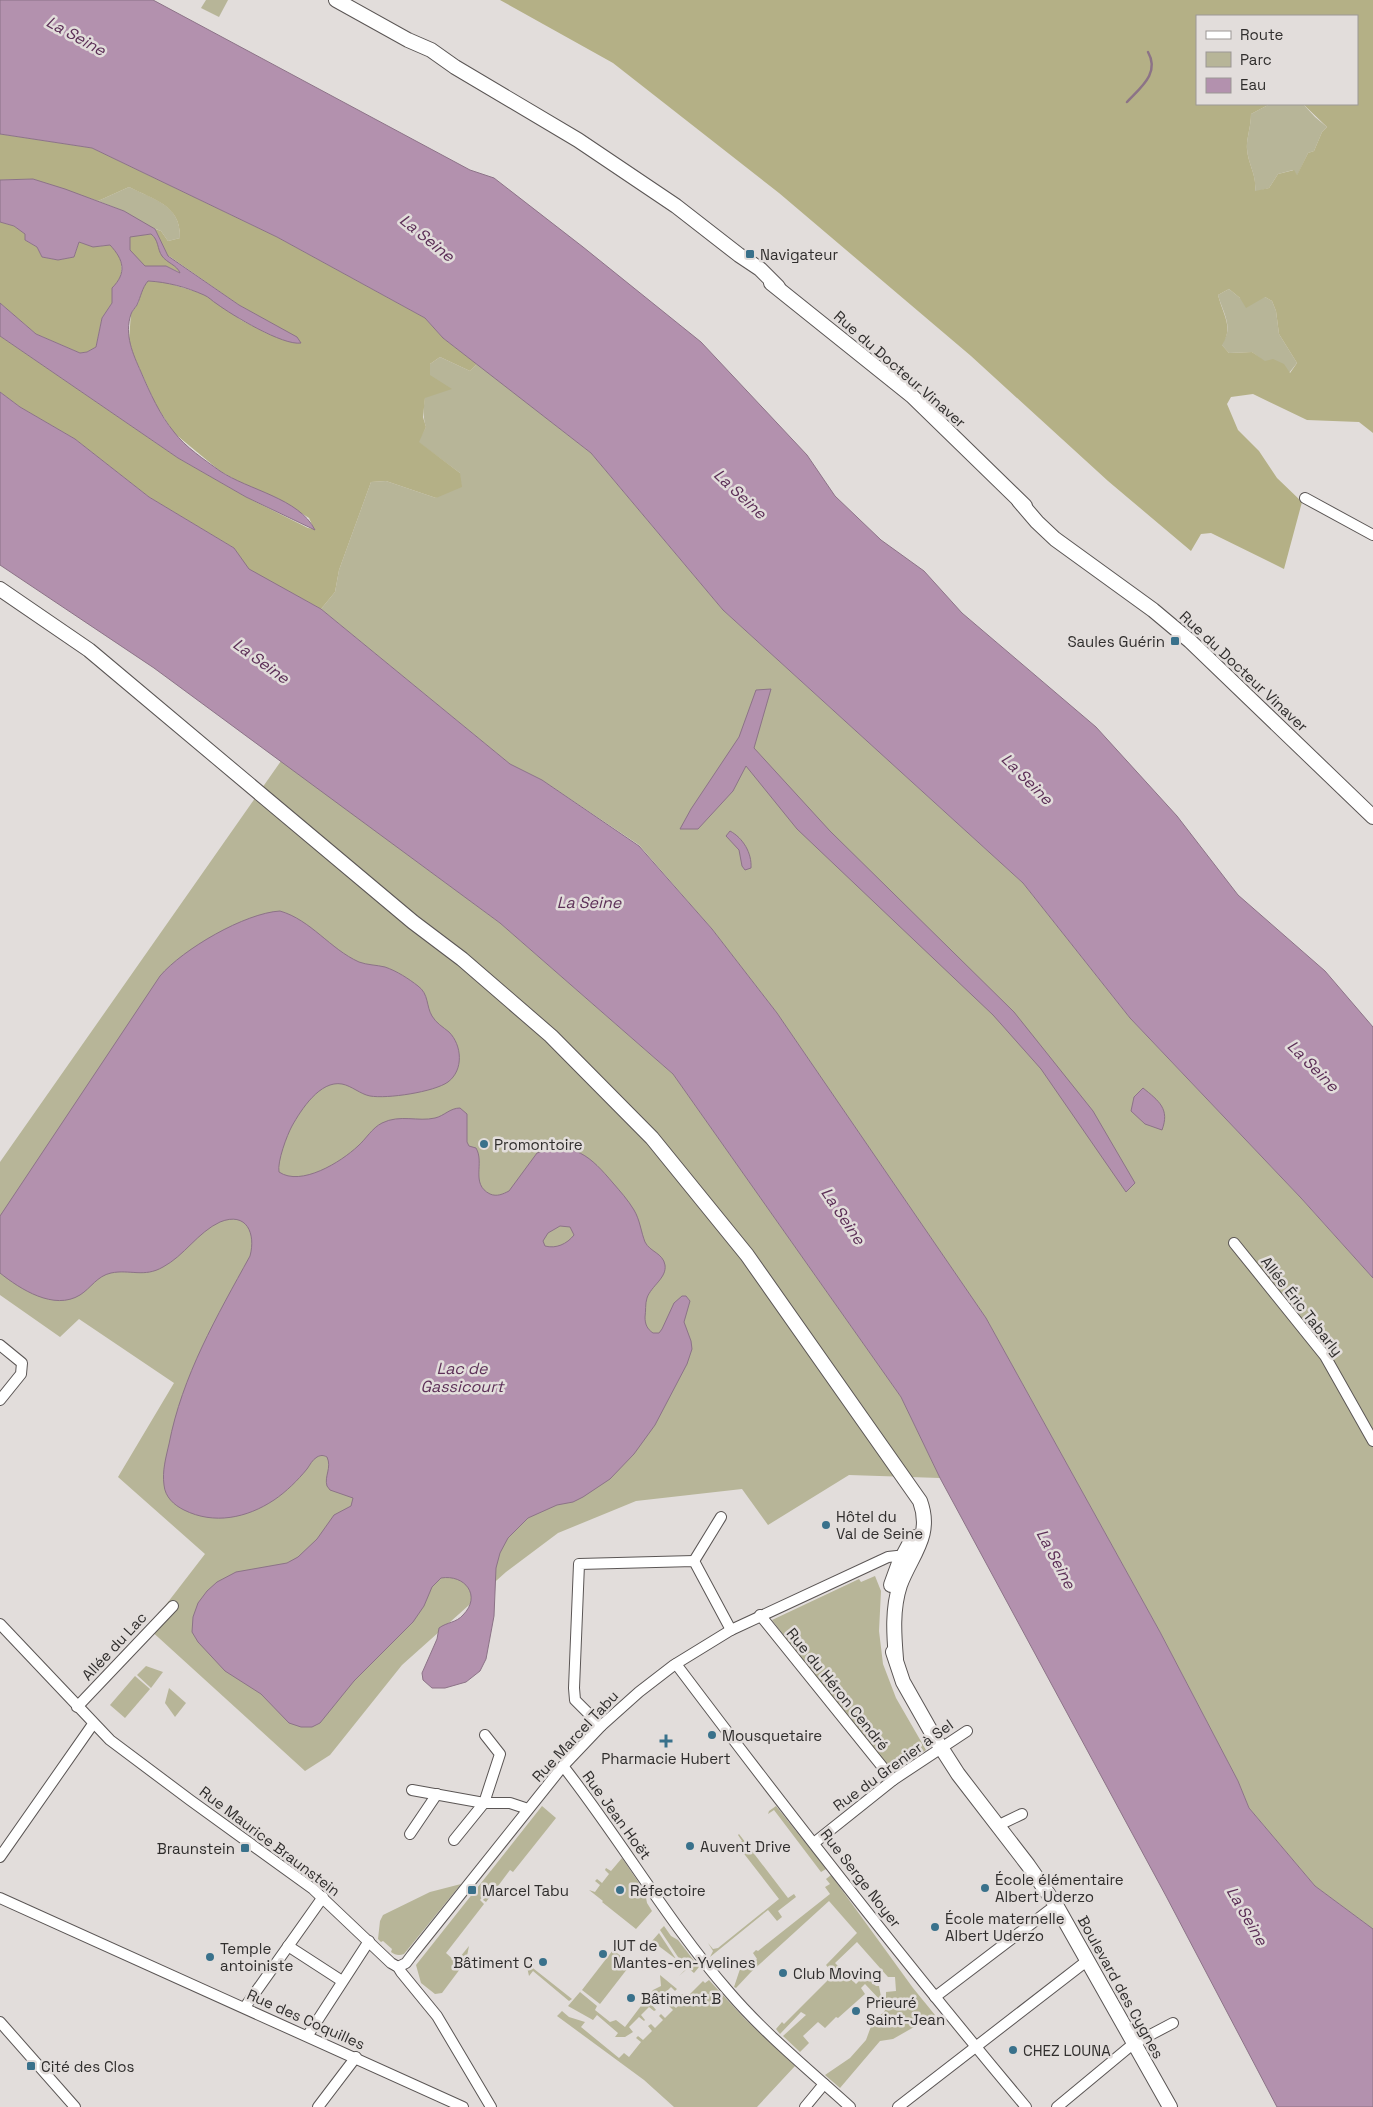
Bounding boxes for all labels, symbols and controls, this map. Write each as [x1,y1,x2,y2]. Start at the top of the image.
water label: La Seine [43,11,110,61]
legend [1196,15,1358,105]
text: Route [1240,25,1284,44]
text: Parc [1240,50,1272,69]
text: Eau [1240,75,1266,94]
water label: La Seine [395,210,459,267]
place label: Navigateur [760,245,838,264]
marker: Navigateur [744,248,756,260]
street label: Rue du Docteur Vinaver [830,307,970,432]
water label: La Seine [709,464,771,524]
street label: Rue du Docteur Vinaver [1176,607,1312,736]
place label: Saules Guérin [1067,632,1165,651]
water label: La Seine [229,634,294,689]
marker: Saules Guérin [1169,635,1181,647]
water label: La Seine [997,749,1058,810]
water label: La Seine [557,892,622,913]
water label: La Seine [1283,1036,1344,1097]
place label: Promontoire [494,1135,583,1154]
marker: Promontoire [478,1138,490,1150]
water label: La Seine [816,1183,870,1249]
street label: Allée Éric Tabarly [1257,1252,1347,1360]
water label: Lac de Gassicourt [420,1358,505,1397]
place label: Hôtel du Val de Seine [836,1507,923,1543]
marker: Hôtel du Val de Seine [820,1519,832,1531]
water label: La Seine [1032,1526,1081,1593]
street label: Allée du Lac [77,1608,151,1684]
street label: Rue du Héron Cendré [783,1624,893,1754]
street label: Rue Marcel Tabu [528,1686,622,1786]
street label: Rue du Grenier à Sel [829,1715,957,1815]
place label: Mousquetaire [722,1726,822,1745]
marker: Mousquetaire [706,1729,718,1741]
marker: Pharmacie Hubert [660,1735,672,1747]
place label: Pharmacie Hubert [601,1749,731,1768]
street label: Rue Jean Hoët [578,1767,656,1863]
street label: Rue Maurice Braunstein [196,1782,344,1900]
street label: Rue Serge Noyer [817,1825,906,1931]
place label: Auvent Drive [700,1837,791,1856]
place label: Braunstein [157,1839,235,1857]
marker: Auvent Drive [684,1840,696,1852]
marker: Braunstein [239,1842,251,1854]
place label: École élémentaire Albert Uderzo [995,1870,1124,1906]
place label: Marcel Tabu [482,1881,569,1900]
place label: Réfectoire [630,1881,706,1900]
marker: École élémentaire Albert Uderzo [979,1882,991,1894]
water label: La Seine [1222,1883,1272,1950]
marker: Marcel Tabu [466,1884,478,1896]
marker: Réfectoire [614,1884,626,1896]
place label: École maternelle Albert Uderzo [945,1909,1065,1945]
street label: Boulevard des Cygnes [1074,1912,1168,2062]
marker: École maternelle Albert Uderzo [929,1921,941,1933]
place label: IUT de Mantes-en-Yvelines [613,1936,756,1972]
place label: Temple antoiniste [220,1939,293,1975]
marker: IUT de Mantes-en-Yvelines [597,1948,609,1960]
marker: Temple antoiniste [204,1951,216,1963]
place label: Bâtiment C [453,1953,533,1972]
marker: Bâtiment C [537,1956,549,1968]
place label: Club Moving [793,1964,882,1983]
marker: Club Moving [777,1967,789,1979]
street label: Rue des Coquilles [244,1984,368,2054]
place label: Bâtiment B [641,1989,721,2008]
marker: Bâtiment B [625,1992,637,2004]
place label: Prieuré Saint-Jean [866,1993,945,2029]
marker: Prieuré Saint-Jean [850,2005,862,2017]
place label: CHEZ LOUNA [1023,2041,1111,2060]
marker: CHEZ LOUNA [1007,2044,1019,2056]
place label: Cité des Clos [41,2057,135,2076]
marker: Cité des Clos [25,2060,37,2072]

